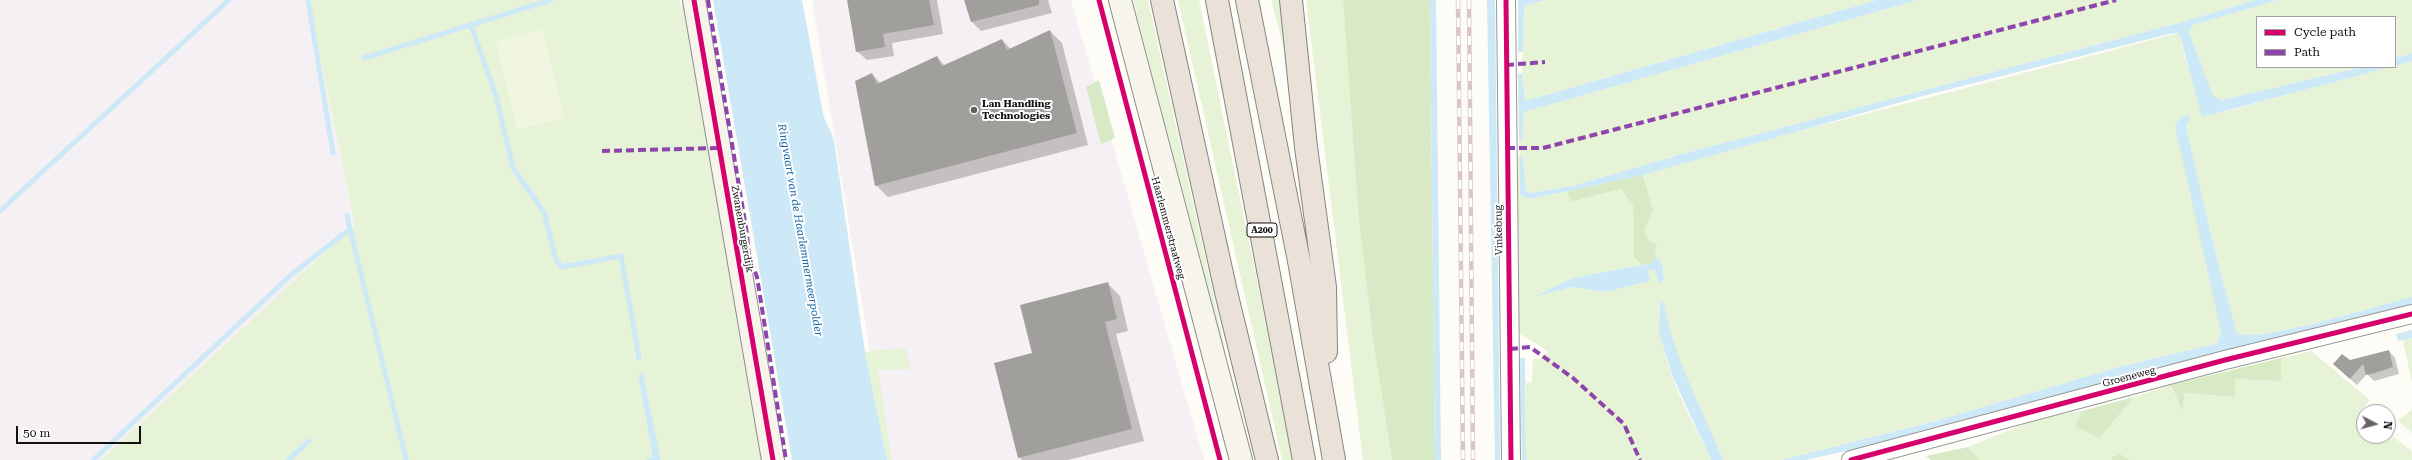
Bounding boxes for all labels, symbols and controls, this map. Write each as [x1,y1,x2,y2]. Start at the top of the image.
legend [2256,16,2396,68]
text: Cycle path [2294,25,2356,39]
text: Path [2294,45,2320,59]
place label: Lan Handling Technologies [982,98,1051,122]
marker: Lan Handling Technologies [969,105,979,115]
water label: Ringvaart van de Haarlemmermeerpolder [775,123,825,337]
street label: Haarlemmerstraatweg [1149,175,1187,281]
street label: Zwanenburgerdijk [728,184,756,274]
street label: Vinkebrug [1493,205,1505,255]
road number: A200 [1247,223,1277,237]
street label: Groeneweg [2101,364,2157,390]
north arrow [2356,404,2396,444]
scale bar [18,418,143,444]
text: N [2381,420,2394,430]
text: 50 m [23,426,50,440]

